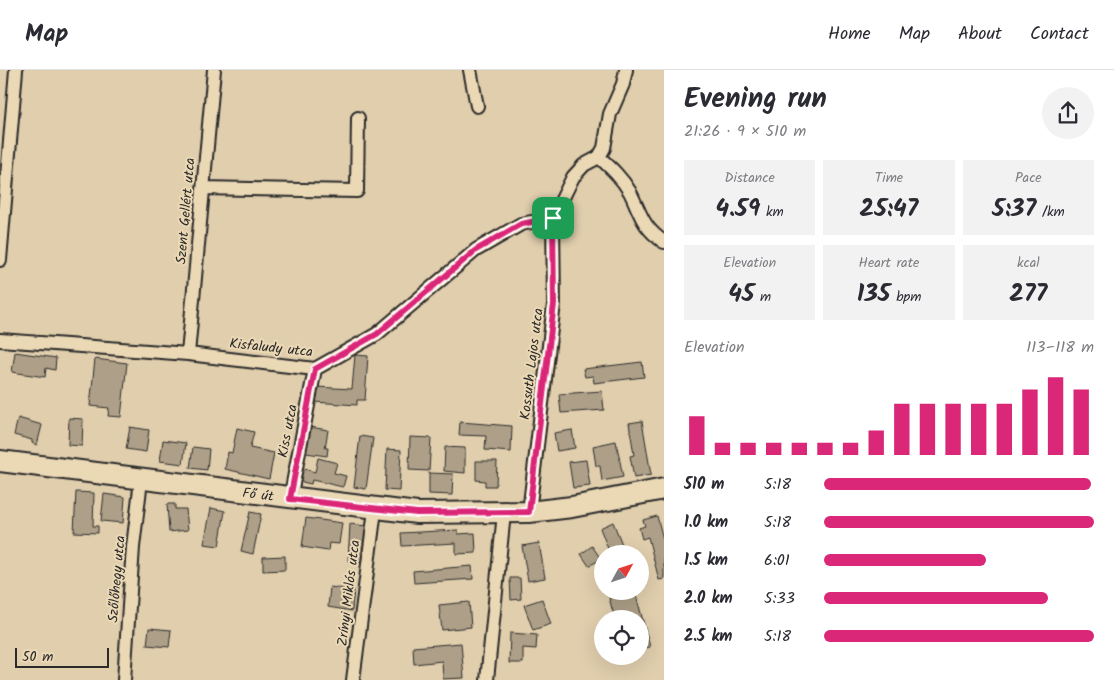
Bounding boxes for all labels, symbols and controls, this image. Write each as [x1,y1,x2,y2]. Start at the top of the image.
text: Map [25,15,68,54]
text: Home [828,20,871,49]
text: Map [899,20,930,49]
text: About [958,20,1002,49]
text: Contact [1030,20,1089,49]
text: Evening run [684,77,827,122]
button: share [1042,87,1094,139]
text: 21:26 · 9 × 510 m [684,119,806,144]
street label: Szent Gellért utca [170,157,202,265]
text: Distance [725,167,775,189]
text: Time [875,167,903,189]
text: Pace [1015,167,1042,189]
text: 4.59 [716,189,760,229]
text: 25:47 [860,189,918,229]
text: 5:37 [992,189,1036,229]
pin [532,197,574,239]
text: km [760,201,784,223]
text: /km [1036,201,1065,223]
icon: arrive [539,204,567,232]
text: Elevation [723,252,776,274]
text: Heart rate [859,252,919,274]
text: kcal [1017,252,1040,274]
text: 45 [728,274,754,314]
text: 135 [857,274,891,314]
text: 277 [1009,274,1047,314]
text: m [754,286,771,308]
text: bpm [891,286,921,308]
street label: Kossuth Lajos utca [514,307,550,421]
street label: Kisfaludy utca [228,333,314,363]
text: Elevation [684,335,745,360]
text: 113–118 m [1026,335,1094,360]
street label: Kiss utca [272,402,304,460]
text: 510 m [684,472,724,497]
text: 5:18 [764,472,791,497]
street label: Fő út [241,482,275,508]
text: 1.0 km [684,510,728,535]
text: 5:18 [764,510,791,535]
street label: Szőlőhegy utca [102,535,132,623]
street label: Zrínyi Miklós utca [332,539,366,647]
north arrow [594,545,649,600]
map controls [594,545,649,665]
text: 1.5 km [684,548,728,573]
text: 6:01 [764,548,790,573]
text: 2.0 km [684,586,732,611]
text: 5:33 [764,586,795,611]
button: locate [594,610,649,665]
text: 2.5 km [684,624,732,649]
text: 5:18 [764,624,791,649]
scale bar [15,645,109,668]
text: 50 m [22,646,53,668]

